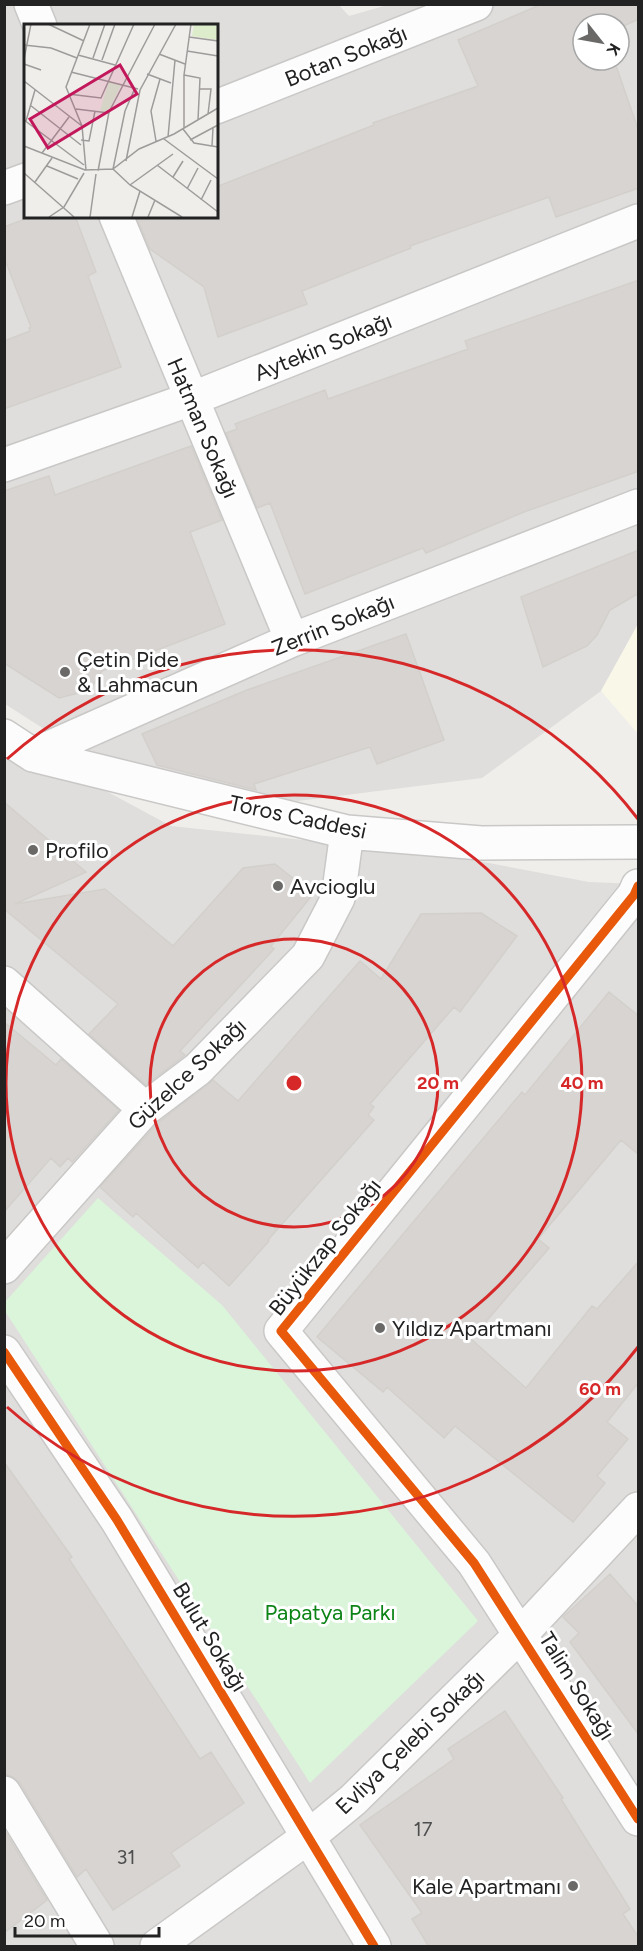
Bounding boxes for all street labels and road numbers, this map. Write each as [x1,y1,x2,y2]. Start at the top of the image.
street label: Botan Sokağı [281,19,411,93]
street label: Aytekin Sokağı [250,307,396,387]
street label: Hatman Sokağı [161,354,245,502]
street label: Zerrin Sokağı [268,588,398,662]
street label: Toros Caddesi [227,789,369,845]
street label: Güzelce Sokağı [122,1012,252,1136]
street label: Büyükzap Sokağı [263,1173,387,1321]
street label: Bulut Sokağı [167,1578,253,1696]
street label: Talim Sokağı [533,1627,621,1745]
street label: Evliya Çelebi Sokağı [330,1664,490,1820]

